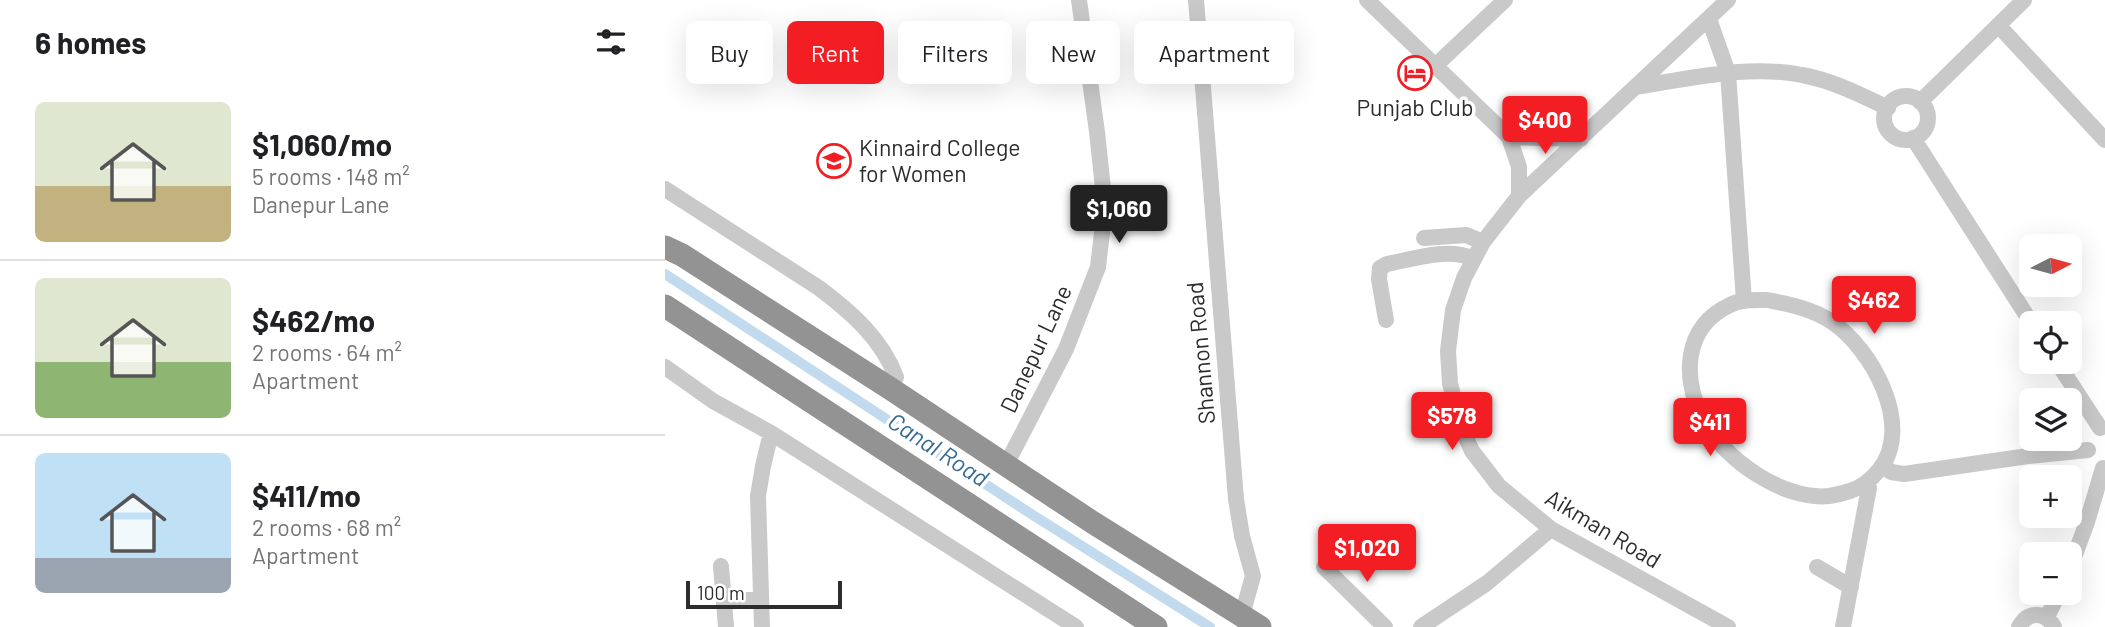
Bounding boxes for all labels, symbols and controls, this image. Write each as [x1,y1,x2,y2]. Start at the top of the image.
chip: Buy [686,21,773,84]
chip: Rent [787,21,884,84]
chip: Filters [898,21,1012,84]
chip: New [1026,21,1120,84]
chip: Apartment [1134,21,1294,84]
icon: filters [592,23,630,61]
text: 6 homes [35,24,146,60]
hotel icon: Punjab Club [1396,54,1434,92]
place label: Punjab Club [1356,93,1474,121]
pin: $400 [1504,96,1586,156]
text: $400 [1518,105,1572,133]
text: $1,060/mo [252,126,392,162]
icon: home [91,130,175,214]
place label: Kinnaird College for Women [859,133,1021,187]
school or university icon: Kinnaird College for Women [815,142,853,180]
text: 5 rooms · 148 m² [252,162,410,190]
pin: $1,060 [1062,186,1176,245]
text: Danepur Lane [252,190,390,218]
text: $1,060 [1086,194,1152,222]
north arrow [2019,234,2083,298]
map controls [2019,234,2082,605]
pin: $462 [1833,276,1915,336]
street label: Danepur Lane [993,280,1077,417]
street label: Shannon Road [1180,281,1220,425]
text: $462 [1848,285,1900,313]
text: $462/mo [252,302,375,338]
icon: home [91,306,175,390]
button: locate [2019,311,2082,374]
text: 2 rooms · 64 m² [252,338,402,366]
text: Apartment [252,366,359,394]
button: layers [2019,388,2082,451]
pin: $578 [1411,392,1493,452]
pin: $411 [1669,398,1751,458]
text: $578 [1427,401,1477,429]
water label: Canal Road [883,406,995,492]
text: $411 [1689,407,1731,435]
button: + [2019,465,2082,528]
text: $411/mo [252,477,361,513]
icon: home [91,481,175,565]
street label: Aikman Road [1541,483,1666,574]
text: 2 rooms · 68 m² [252,513,401,541]
pin: $1,020 [1310,524,1424,584]
text: $1,020 [1334,533,1400,561]
text: Apartment [252,541,359,569]
button: − [2019,542,2082,605]
scale bar [686,578,842,610]
text: 100 m [697,581,745,604]

